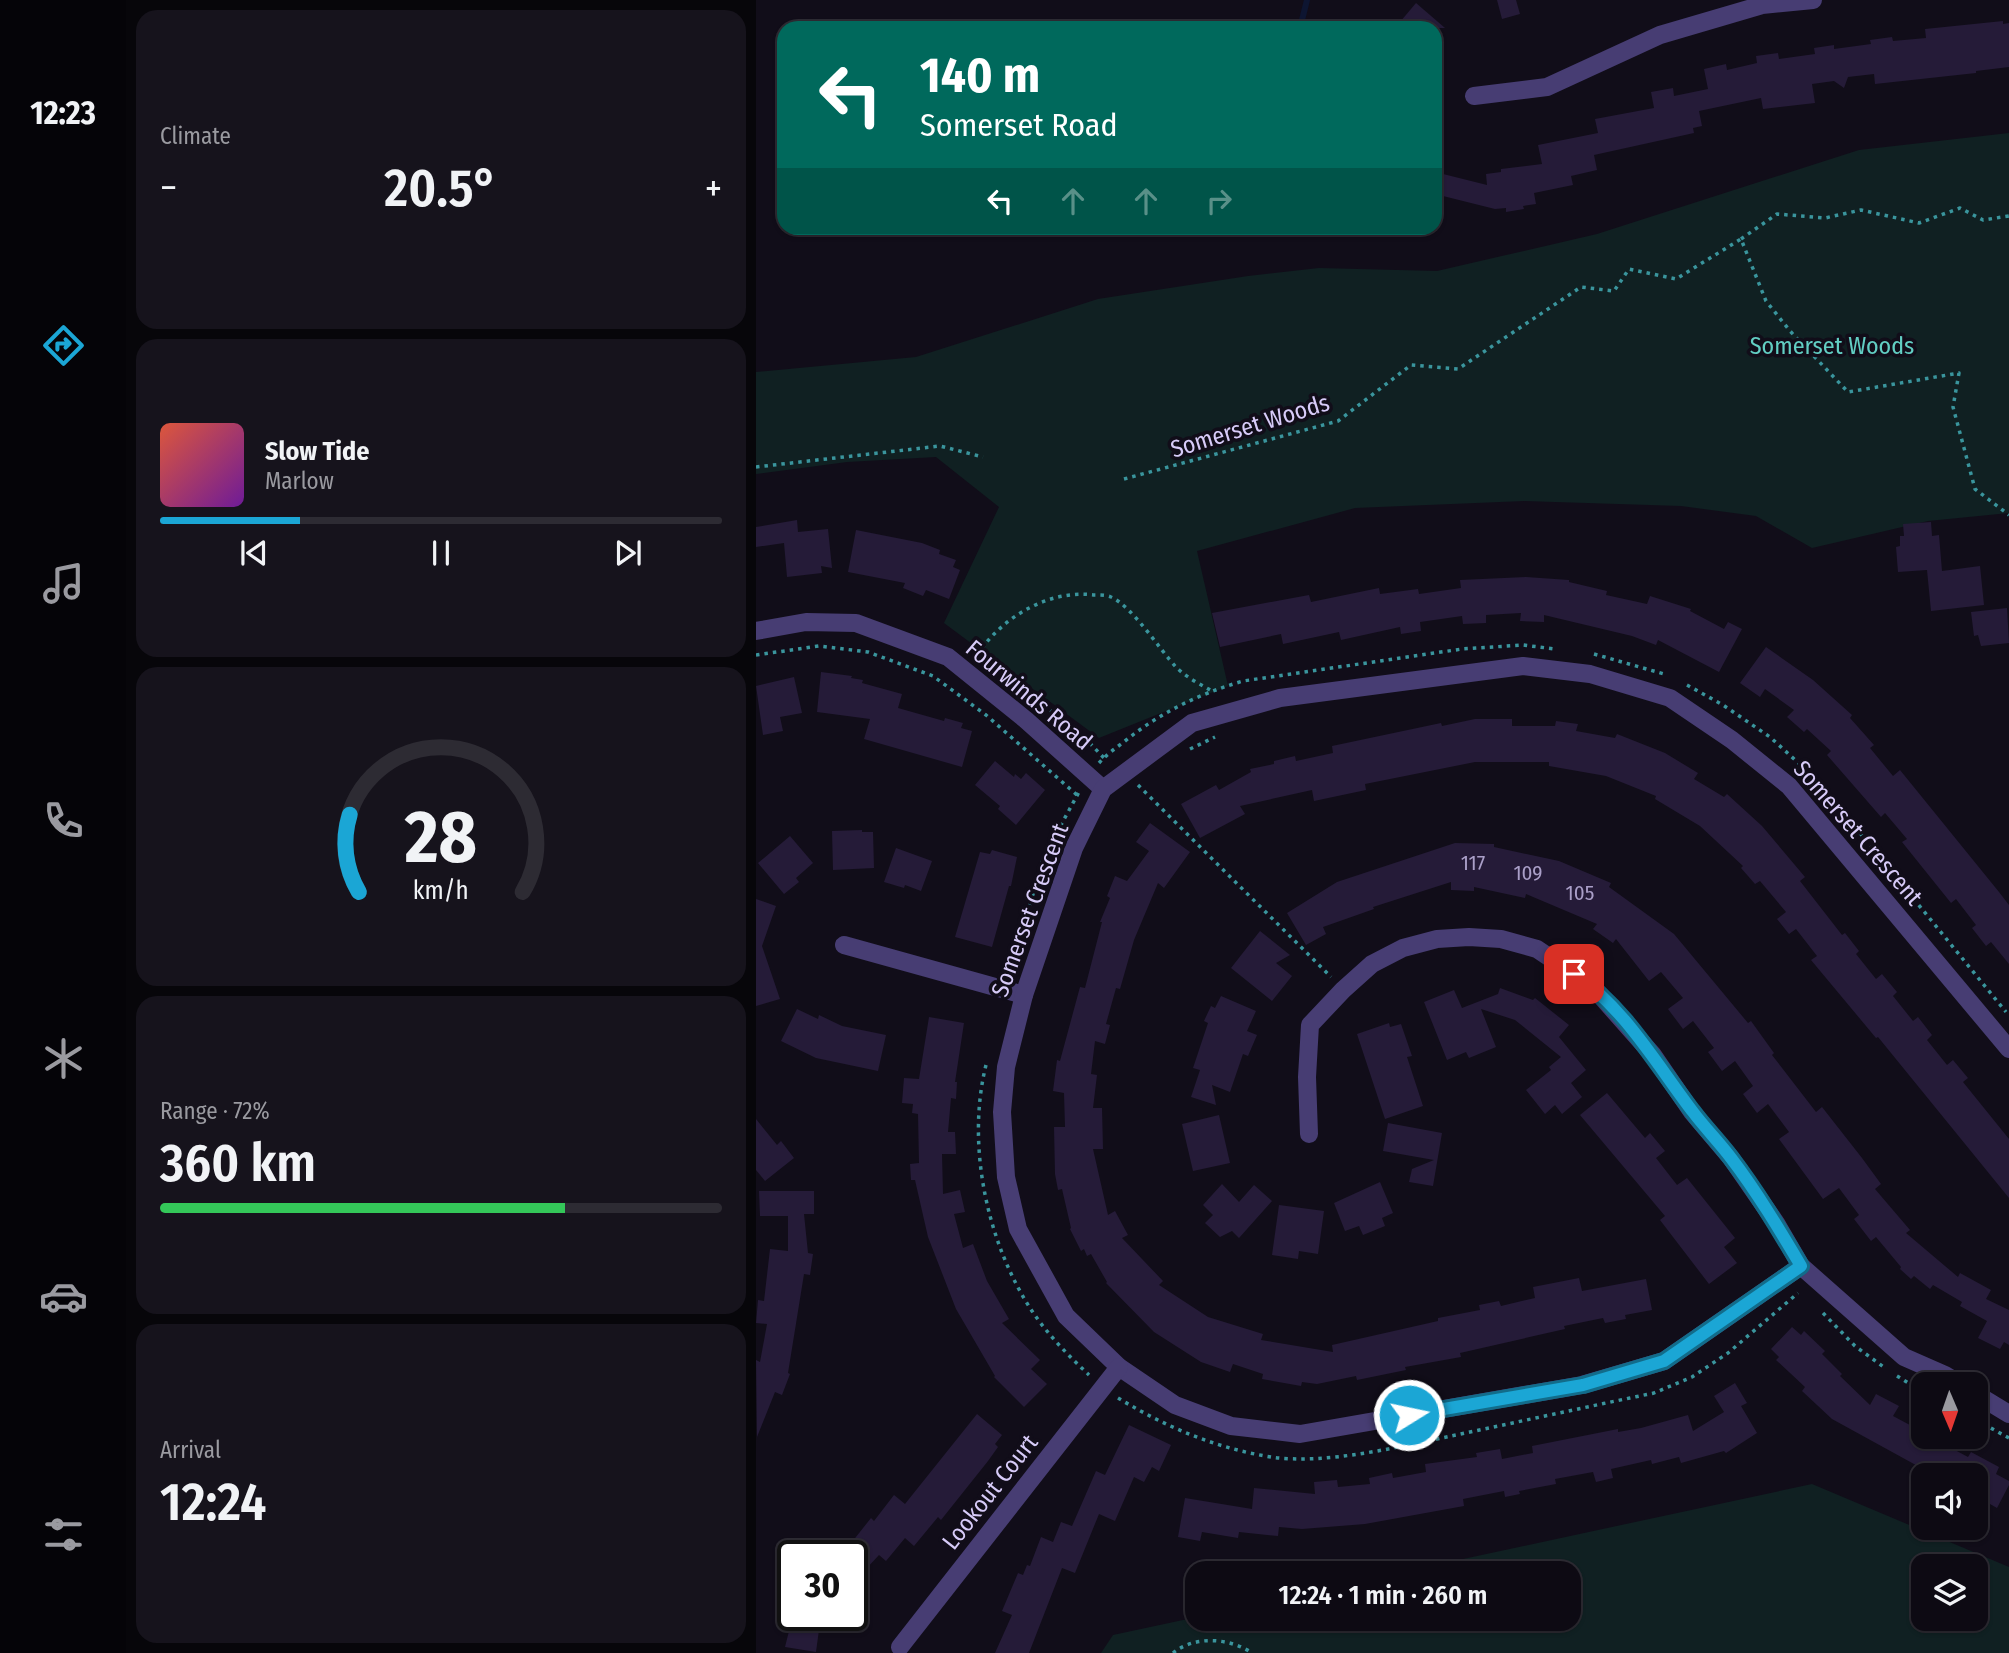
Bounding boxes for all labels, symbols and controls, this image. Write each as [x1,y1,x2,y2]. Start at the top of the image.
text: 140 m [920,46,1040,105]
icon: left [805,49,896,140]
text: 12:23 [30,94,96,132]
text: Somerset Road [920,106,1118,144]
text: Climate [160,122,231,150]
text: 20.5° [384,157,498,220]
text: − [160,165,177,211]
text: + [705,165,722,211]
icon: left [981,182,1019,220]
icon: ahead [1054,182,1092,220]
icon: ahead [1127,182,1165,220]
icon: right [1200,182,1238,220]
icon: directions [39,321,88,370]
park label: Somerset Woods [1750,332,1914,360]
street label: Somerset Woods [1167,389,1333,463]
text: Slow Tide [265,436,369,467]
text: Marlow [265,467,334,495]
icon: previous [235,534,273,572]
icon: pause [422,534,460,572]
icon: next [609,534,647,572]
icon: music [39,559,88,608]
street label: Fourwinds Road [960,634,1098,756]
street label: Somerset Crescent [1788,755,1928,911]
text: 28 [404,795,477,882]
icon: phone [39,796,88,845]
street label: Somerset Crescent [986,819,1074,1000]
house number: 117 [1461,850,1485,876]
house number: 109 [1513,860,1543,886]
text: km/h [413,876,469,906]
house number: 105 [1566,880,1594,906]
pin [1544,944,1604,1004]
icon: arrive [1555,955,1593,993]
icon: climate [39,1034,88,1083]
text: Range · 72% [160,1097,270,1125]
text: 360 km [160,1132,316,1195]
icon: car [39,1272,88,1321]
north arrow [1911,1372,1988,1449]
map controls [1911,1372,1988,1631]
position arrow [1372,1378,1446,1452]
street label: Lookout Court [936,1429,1044,1555]
text: Arrival [160,1436,221,1464]
button: sound [1911,1463,1988,1540]
text: 12:24 [160,1471,266,1534]
icon: filters [39,1510,88,1559]
speed limit sign: 30 [777,1540,868,1631]
button: layers [1911,1554,1988,1631]
text: 12:24 · 1 min · 260 m [1279,1580,1487,1611]

